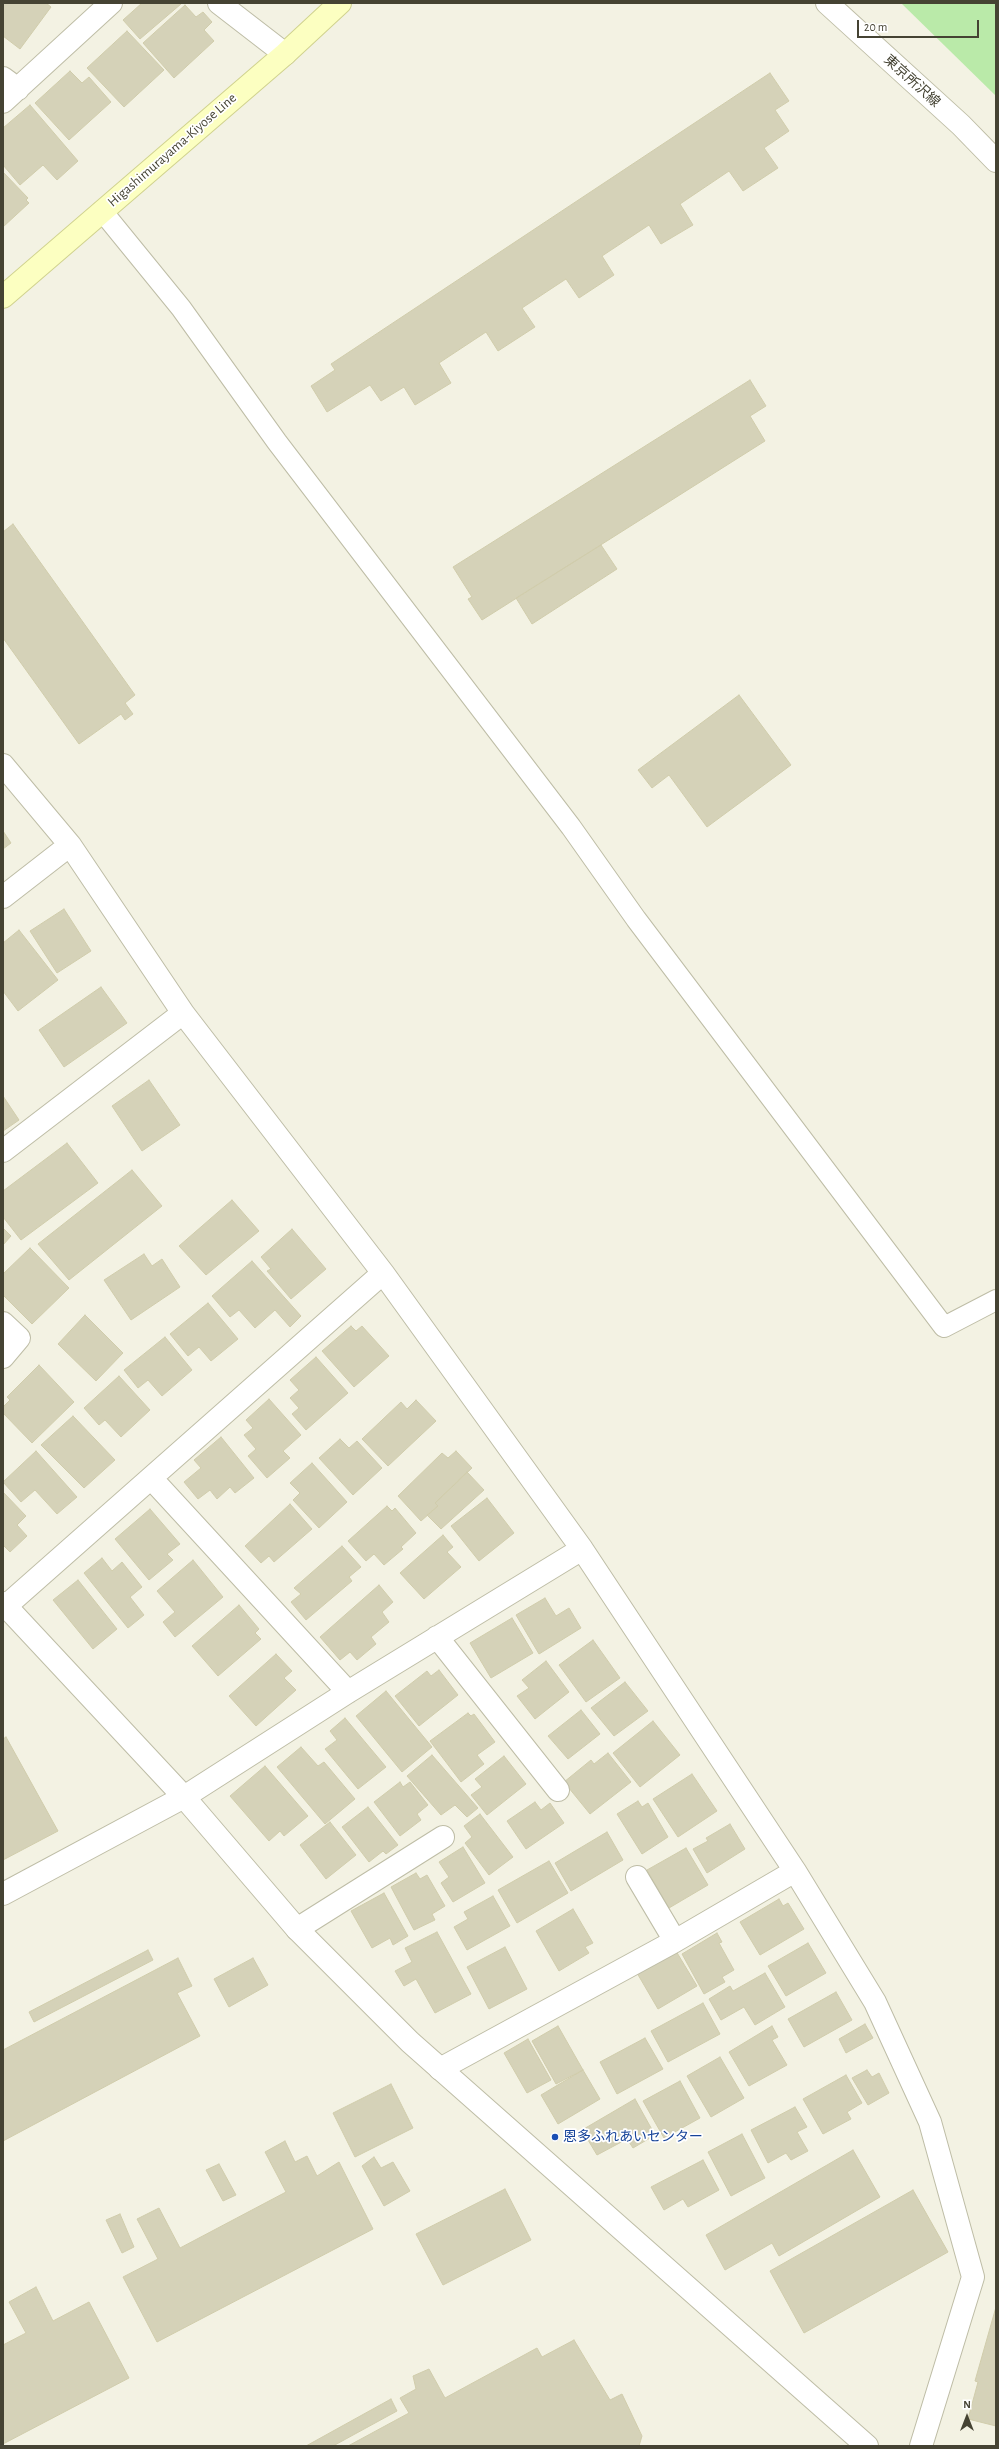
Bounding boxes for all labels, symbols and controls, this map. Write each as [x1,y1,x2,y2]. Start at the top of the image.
scale bar [859,12,981,38]
text: 20 m [864,21,887,33]
street label: 東京所沢線 [880,51,944,111]
street label: Higashimurayama-Kiyose Line [104,90,240,210]
place label: 恩多ふれあいセンター [563,2129,703,2145]
marker: 恩多ふれあいセンター [550,2132,560,2142]
north arrow [947,2397,987,2437]
text: N [963,2399,971,2410]

